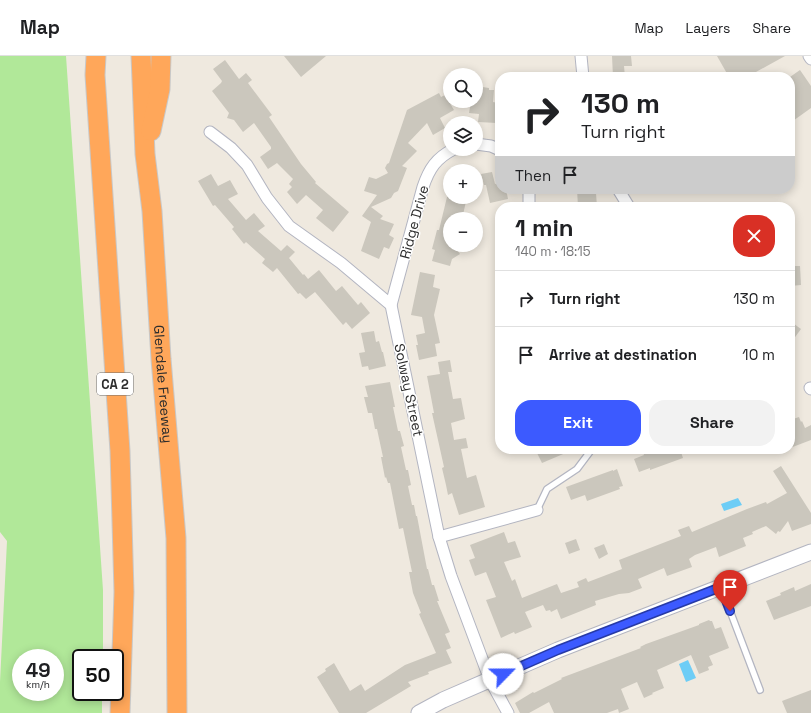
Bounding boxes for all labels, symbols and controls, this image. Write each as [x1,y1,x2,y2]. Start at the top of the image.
text: Map [20,15,60,40]
text: Map [634,19,664,37]
text: Layers [686,19,730,37]
text: Share [752,19,791,37]
map controls [443,68,483,252]
button: search [443,68,483,108]
text: 130 m [581,85,660,121]
icon: right [515,88,567,140]
button: layers [443,116,483,156]
text: Turn right [581,120,665,143]
button: + [443,164,483,204]
icon: arrive [559,164,581,186]
text: Then [515,166,551,185]
street label: Ridge Drive [396,183,432,261]
button: − [443,212,483,252]
text: 1 min [515,212,574,243]
button: close [733,215,775,257]
text: 140 m · 18:15 [515,243,591,260]
icon: right [515,288,537,310]
text: Turn right [549,289,620,308]
text: 130 m [733,289,775,308]
street label: Glendale Freeway [150,324,177,444]
street label: Solway Street [390,342,428,438]
icon: arrive [515,344,537,366]
text: Arrive at destination [549,345,697,364]
text: 10 m [742,345,775,364]
road number: CA 2 [97,373,133,395]
button: Exit [515,400,641,446]
button: Share [649,400,775,446]
pin [713,570,747,611]
icon: arrive [719,576,741,598]
speed limit sign: 50 [72,649,124,701]
position arrow [482,653,524,695]
text: 49 [25,657,51,683]
text: km/h [26,678,50,691]

